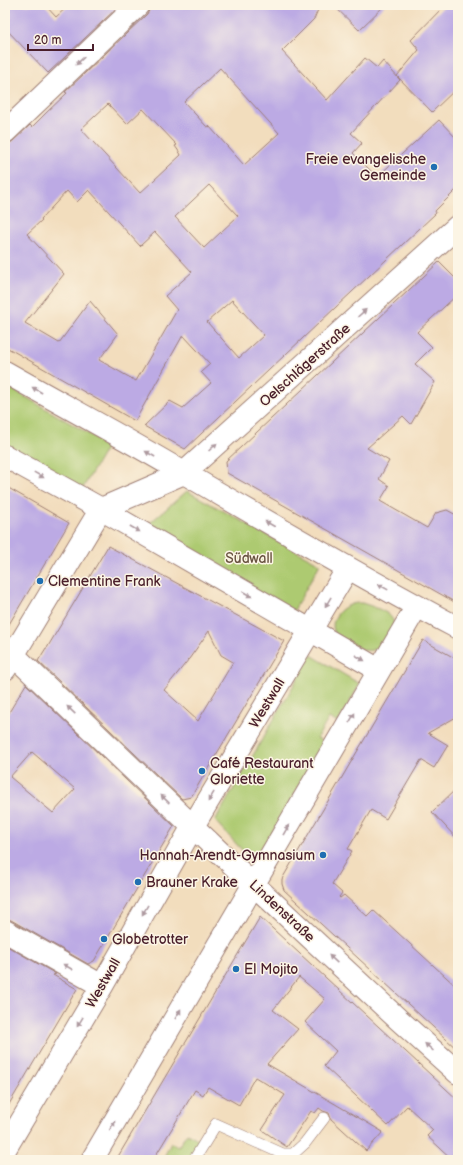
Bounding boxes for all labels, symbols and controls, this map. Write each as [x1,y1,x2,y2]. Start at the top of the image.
scale bar [28,26,93,52]
text: 20 m [34,33,61,48]
one-way arrow [75,56,85,66]
place label: Freie evangelische Gemeinde [305,151,426,184]
marker: Freie evangelische Gemeinde [429,162,439,172]
one-way arrow [357,309,367,318]
street label: Oelschlägerstraße [256,320,354,410]
one-way arrow [31,387,43,393]
one-way arrow [208,443,219,452]
one-way arrow [145,451,156,458]
one-way arrow [33,472,45,479]
one-way arrow [264,520,276,527]
one-way arrow [129,525,141,532]
park label: Südwall [225,550,273,567]
place label: Clementine Frank [48,573,161,590]
marker: Clementine Frank [35,576,45,586]
one-way arrow [377,584,389,591]
one-way arrow [242,590,253,597]
one-way arrow [324,596,331,608]
one-way arrow [354,655,366,662]
street label: Westwall [246,675,288,731]
one-way arrow [66,705,76,714]
one-way arrow [348,712,355,724]
place label: Café Restaurant Gloriette [210,755,314,788]
marker: Café Restaurant Gloriette [197,766,207,776]
one-way arrow [207,791,214,803]
one-way arrow [160,795,170,804]
one-way arrow [282,824,289,836]
place label: Hannah-Arendt-Gymnasium [140,847,315,864]
marker: Hannah-Arendt-Gymnasium [318,850,328,860]
place label: Brauner Krake [146,874,238,891]
street label: Lindenstraße [246,876,318,946]
marker: Brauner Krake [133,877,143,887]
one-way arrow [142,904,149,916]
place label: Globetrotter [112,931,189,948]
marker: Globetrotter [99,934,109,944]
street label: Westwall [82,955,124,1011]
one-way arrow [329,955,338,964]
place label: El Mojito [244,961,298,978]
one-way arrow [62,963,74,970]
marker: El Mojito [231,964,241,974]
one-way arrow [174,1008,181,1020]
one-way arrow [77,1016,84,1028]
one-way arrow [424,1042,434,1052]
one-way arrow [108,1120,115,1132]

